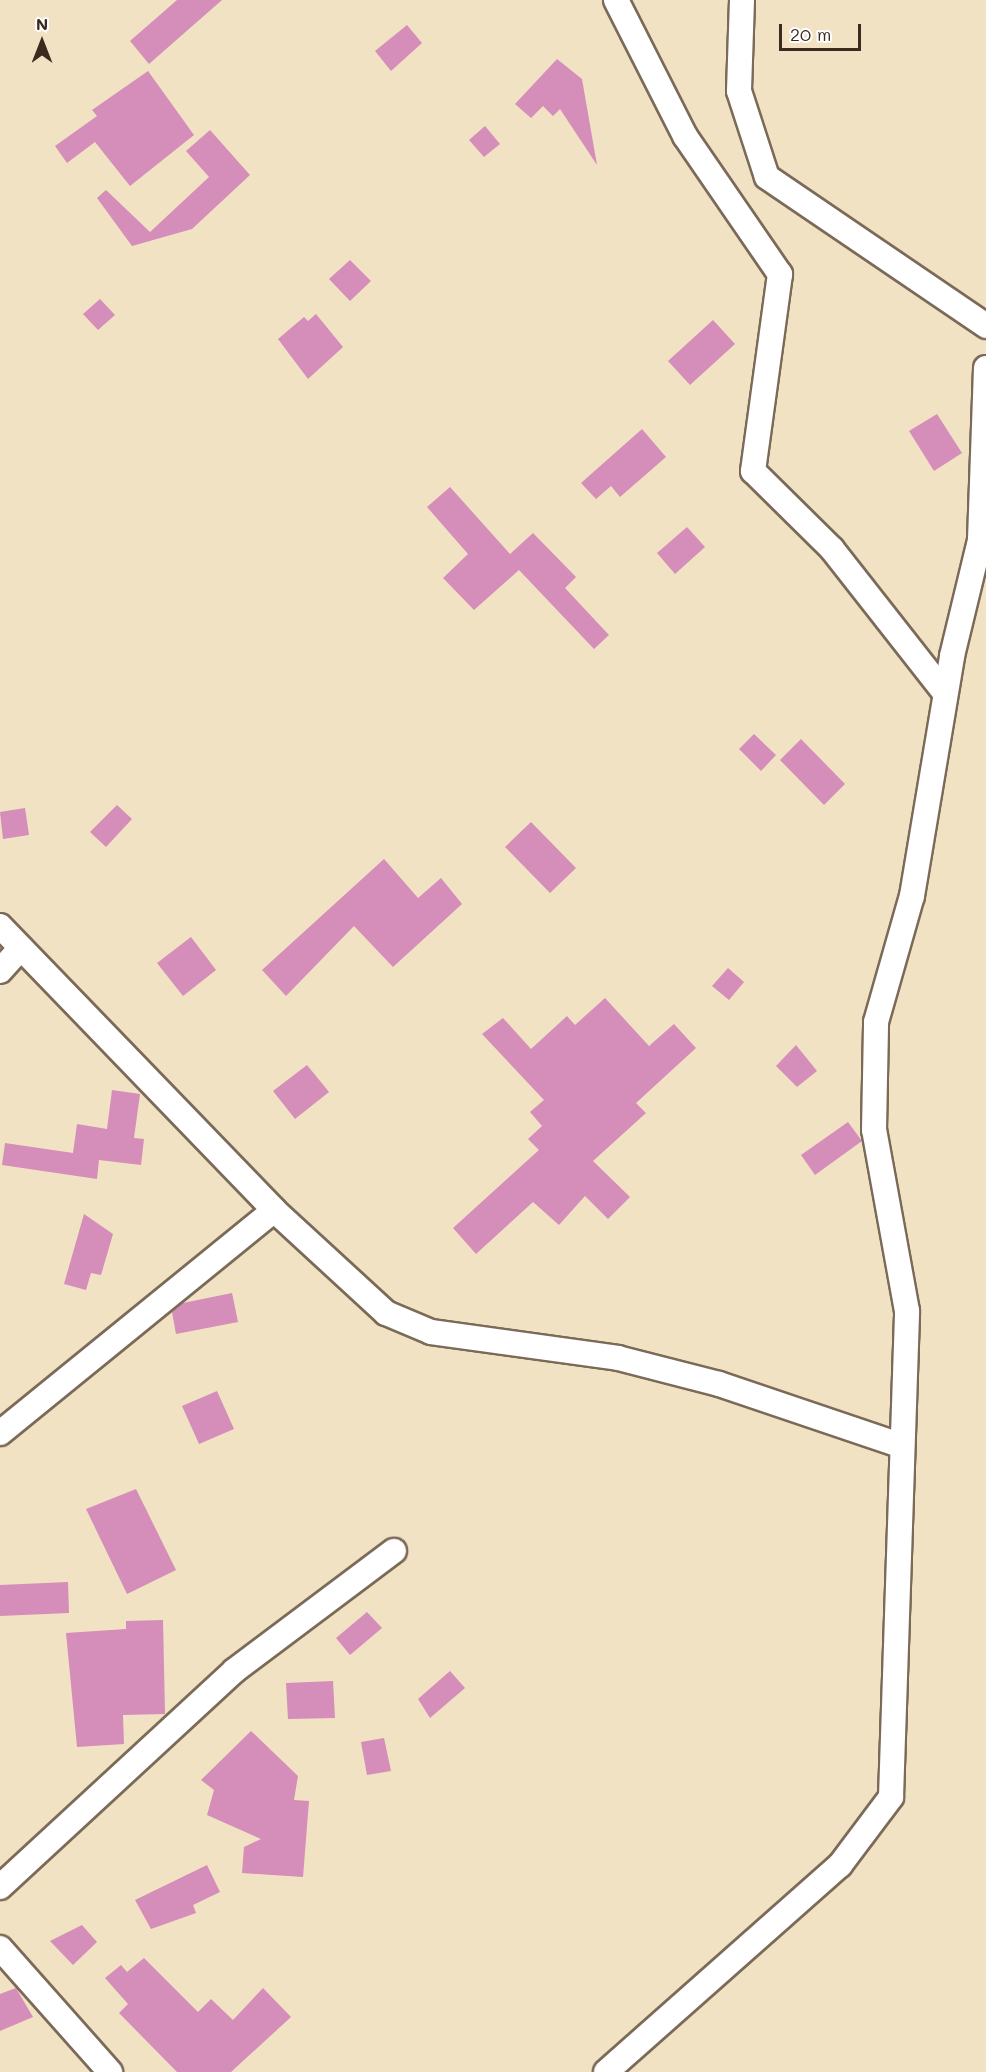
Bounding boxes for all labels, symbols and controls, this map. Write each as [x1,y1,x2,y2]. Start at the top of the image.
north arrow [12,12,72,72]
scale bar [782,12,864,50]
text: N [36,13,48,34]
text: 20 m [790,22,831,46]

